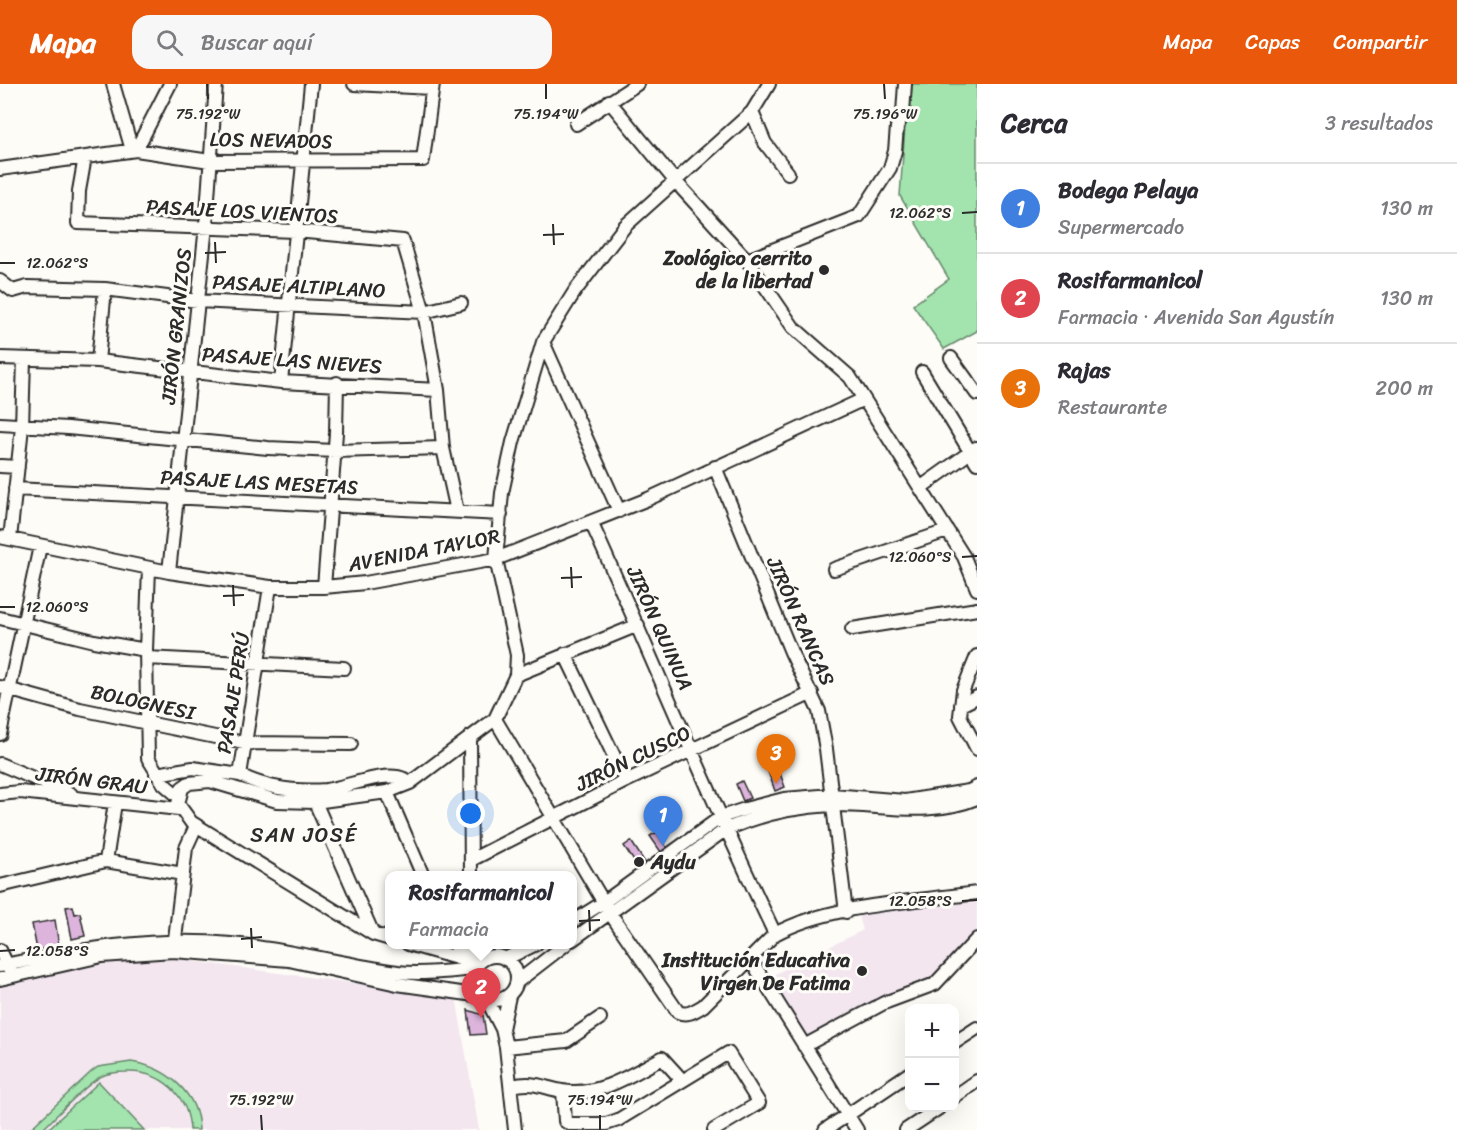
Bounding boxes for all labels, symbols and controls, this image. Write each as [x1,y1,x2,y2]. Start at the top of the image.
search box [132,15,552,69]
text: Mapa [30,18,96,67]
text: Buscar aquí [201,23,313,62]
text: Mapa [1163,23,1212,61]
text: Capas [1245,23,1300,61]
text: Compartir [1333,23,1427,61]
icon: search [153,26,186,59]
text: Cerca [1001,100,1067,146]
text: 75.192°W [176,101,241,127]
text: 75.194°W [513,101,579,127]
text: 75.196°W [853,101,918,127]
text: 3 resultados [1325,106,1433,141]
street label: LOS NEVADOS [209,122,333,159]
text: Bodega Pelaya [1058,171,1198,210]
street label: PASAJE LOS VIENTOS [145,189,339,234]
text: 1 [1016,191,1025,226]
text: 130 m [1380,191,1433,226]
text: 12.062°S [889,200,952,226]
text: Supermercado [1058,210,1184,245]
place label: Zoológico cerrito de la libertad [662,241,814,299]
street label: JIRÓN GRANIZOS [151,246,202,407]
text: 12.062°S [26,250,89,276]
text: Rosifarmanicol [1058,261,1202,300]
marker: Zoológico cerrito de la libertad [817,263,831,277]
street label: PASAJE ALTIPLANO [211,264,386,309]
text: 2 [1015,281,1026,316]
text: 130 m [1380,281,1433,316]
text: Farmacia · Avenida San Agustín [1058,300,1334,335]
street label: PASAJE LAS NIEVES [201,337,384,384]
text: Rajas [1058,351,1111,390]
text: 3 [1015,371,1026,406]
text: 200 m [1376,371,1433,406]
text: Restaurante [1058,390,1167,425]
street label: PASAJE LAS MESETAS [159,460,359,505]
street label: AVENIDA TAYLOR [344,519,503,583]
text: 12.060°S [889,544,952,570]
street label: JIRÓN RANCAS [756,550,845,692]
street label: JIRÓN QUINUA [616,559,703,696]
text: 12.060°S [26,594,89,620]
street label: PASAJE PERÚ [207,629,260,756]
street label: BOLOGNESI [88,674,199,731]
street label: JIRÓN CUSCO [569,715,697,802]
pin: 3 [756,734,796,784]
street label: JIRÓN GRAU [33,756,150,805]
pin: 1 [644,796,682,846]
your location [456,799,485,828]
district label: SAN JOSÉ [250,816,358,854]
place label: Aydu [650,845,696,880]
marker: Aydu [632,855,646,869]
popup [385,871,577,949]
text: Rosifarmanicol [409,873,553,912]
text: 12.058°S [888,888,952,914]
text: Farmacia [409,912,489,947]
text: 12.058°S [25,938,89,964]
place label: Institución Educativa Virgen De Fatima [661,943,851,1001]
marker: Institución Educativa Virgen De Fatima [855,964,869,978]
pin: 2 [462,968,500,1018]
map controls [905,1004,959,1112]
button: + [905,1004,959,1058]
button: − [905,1058,959,1112]
text: 75.192°W [229,1087,294,1113]
text: 75.194°W [567,1087,633,1113]

